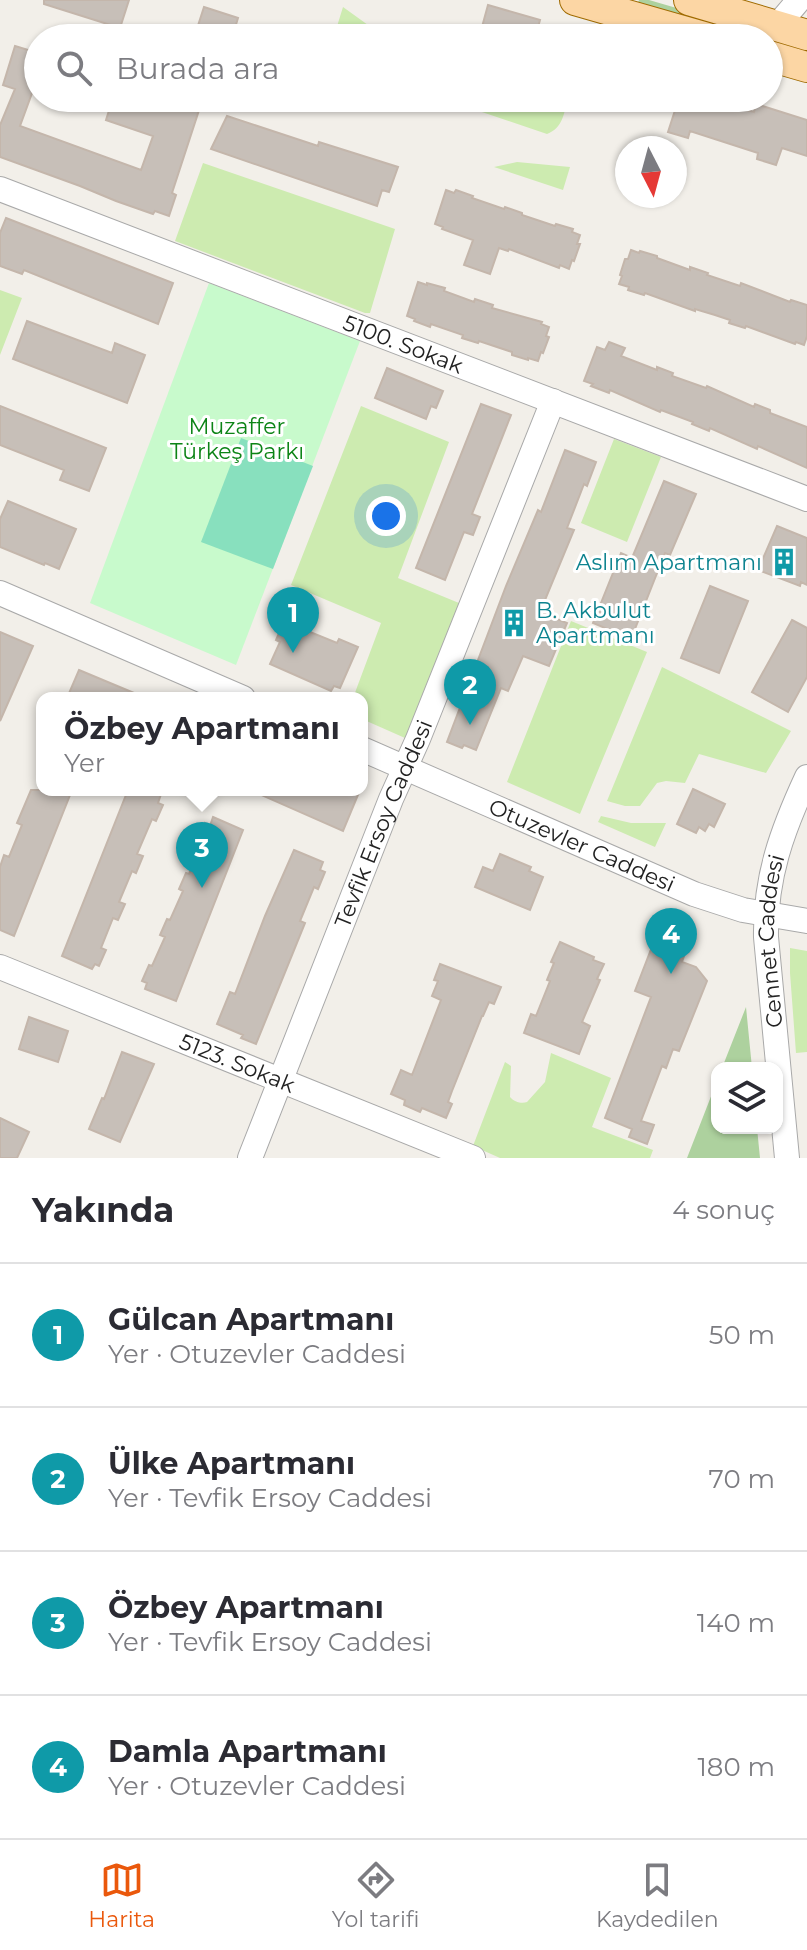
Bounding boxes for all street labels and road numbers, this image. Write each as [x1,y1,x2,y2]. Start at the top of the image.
street label: 5100. Sokak [340,309,468,379]
street label: Tevfik Ersoy Caddesi [328,716,438,931]
street label: Otuzevler Caddesi [485,793,679,898]
street label: Cennet Caddesi [752,851,790,1029]
street label: 5123. Sokak [176,1027,300,1099]

